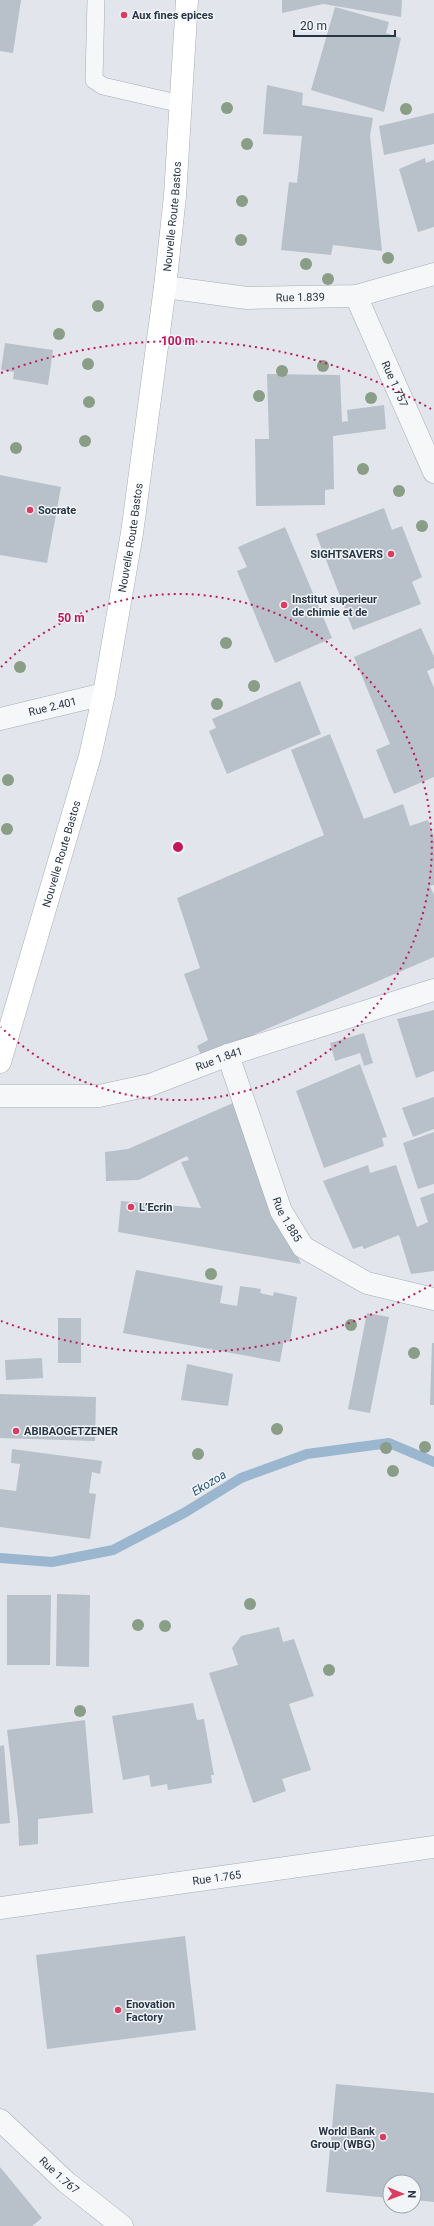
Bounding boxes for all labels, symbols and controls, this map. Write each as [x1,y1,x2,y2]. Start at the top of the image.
place label: Aux fines epices [132,9,214,22]
marker: Aux fines epices [119,10,129,20]
scale bar [294,12,395,38]
text: 20 m [300,19,327,33]
street label: Nouvelle Route Bastos [161,161,184,272]
street label: Rue 1.839 [276,291,325,304]
text: 100 m [161,334,195,348]
street label: Rue 1.757 [379,359,410,409]
street label: Nouvelle Route Bastos [116,482,146,594]
place label: Socrate [38,504,76,517]
marker: Socrate [25,505,35,515]
place label: SIGHTSAVERS [310,548,383,561]
marker: SIGHTSAVERS [386,549,396,559]
place label: Institut superieur de chimie et de [292,593,377,619]
marker: Institut superieur de chimie et de [279,600,289,610]
text: 50 m [57,611,85,625]
street label: Rue 2.401 [27,695,78,719]
street label: Nouvelle Route Bastos [40,799,84,909]
centre of rings [171,840,185,854]
street label: Rue 1.841 [194,1045,244,1074]
street label: Rue 1.885 [270,1196,304,1244]
place label: L’Ecrin [139,1201,172,1214]
marker: L’Ecrin [126,1202,136,1212]
place label: ABIBAOGETZENER [24,1425,118,1438]
marker: ABIBAOGETZENER [11,1426,21,1436]
water label: Ekozoa [189,1467,229,1499]
street label: Rue 1.765 [192,1868,242,1888]
place label: Enovation Factory [126,1998,175,2024]
marker: Enovation Factory [113,2005,123,2015]
place label: World Bank Group (WBG) [310,2125,375,2151]
marker: World Bank Group (WBG) [378,2132,388,2142]
street label: Rue 1.767 [36,2154,81,2197]
north arrow [382,2174,422,2214]
text: N [405,2190,418,2198]

